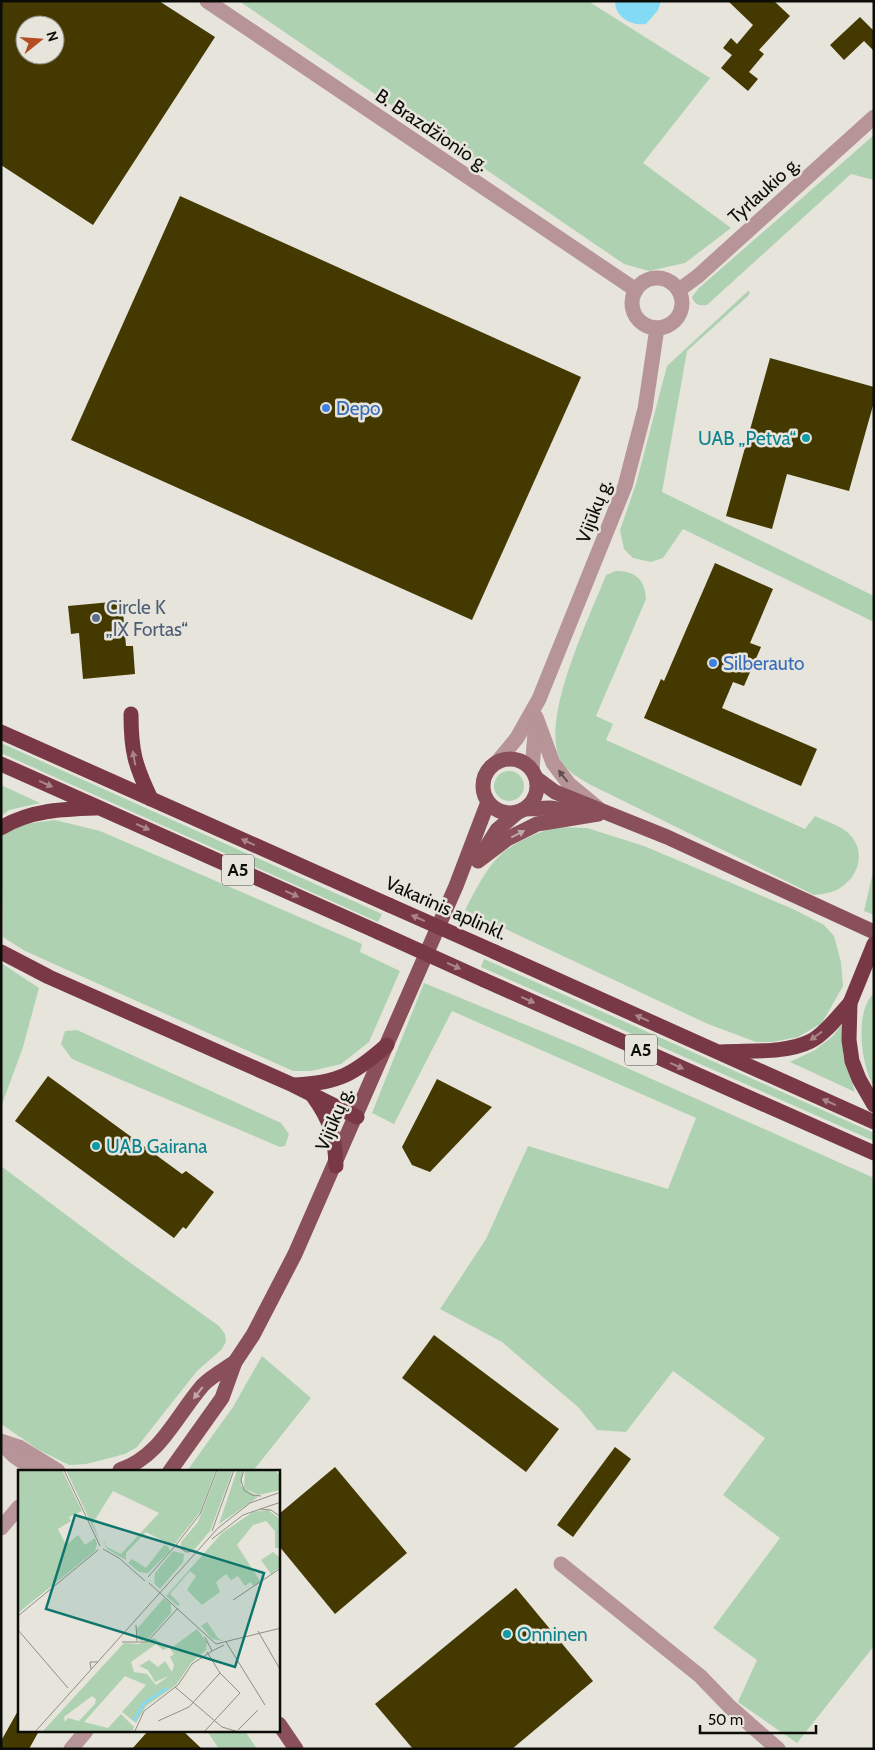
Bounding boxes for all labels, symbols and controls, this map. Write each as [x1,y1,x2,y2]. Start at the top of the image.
north arrow [15,15,65,65]
text: N [42,29,62,44]
street label: B. Brazdžionio g. [371,84,493,176]
street label: Tyrlaukio g. [723,152,805,228]
place label: Depo [336,397,380,420]
marker: Depo [320,402,332,414]
place label: UAB „Petva“ [698,427,796,450]
marker: UAB „Petva“ [800,432,812,444]
street label: Vijūkų g. [571,476,617,546]
place label: Circle K „IX Fortas“ [106,596,188,641]
marker: Circle K „IX Fortas“ [90,612,102,624]
place label: Silberauto [723,652,805,675]
marker: Silberauto [707,657,719,669]
one-way arrow [130,750,138,766]
one-way arrow [558,770,569,783]
one-way arrow [39,780,53,788]
one-way arrow [136,824,150,832]
one-way arrow [510,830,525,838]
one-way arrow [241,838,255,846]
road number: A5 [222,854,254,886]
street label: Vakarinis aplinkl. [382,871,510,945]
one-way arrow [285,890,299,898]
one-way arrow [411,914,425,922]
one-way arrow [447,963,461,971]
one-way arrow [521,996,535,1004]
one-way arrow [635,1013,649,1021]
one-way arrow [809,1031,822,1041]
road number: A5 [625,1034,657,1066]
one-way arrow [670,1062,684,1070]
street label: Vijūkų g. [310,1084,358,1154]
one-way arrow [822,1097,836,1105]
place label: UAB Gairana [106,1135,207,1158]
marker: UAB Gairana [90,1140,102,1152]
one-way arrow [192,1386,203,1399]
inset map [18,1470,280,1732]
place label: Onninen [517,1623,588,1646]
marker: Onninen [501,1628,513,1640]
scale bar [700,1702,816,1734]
text: 50 m [708,1711,743,1729]

